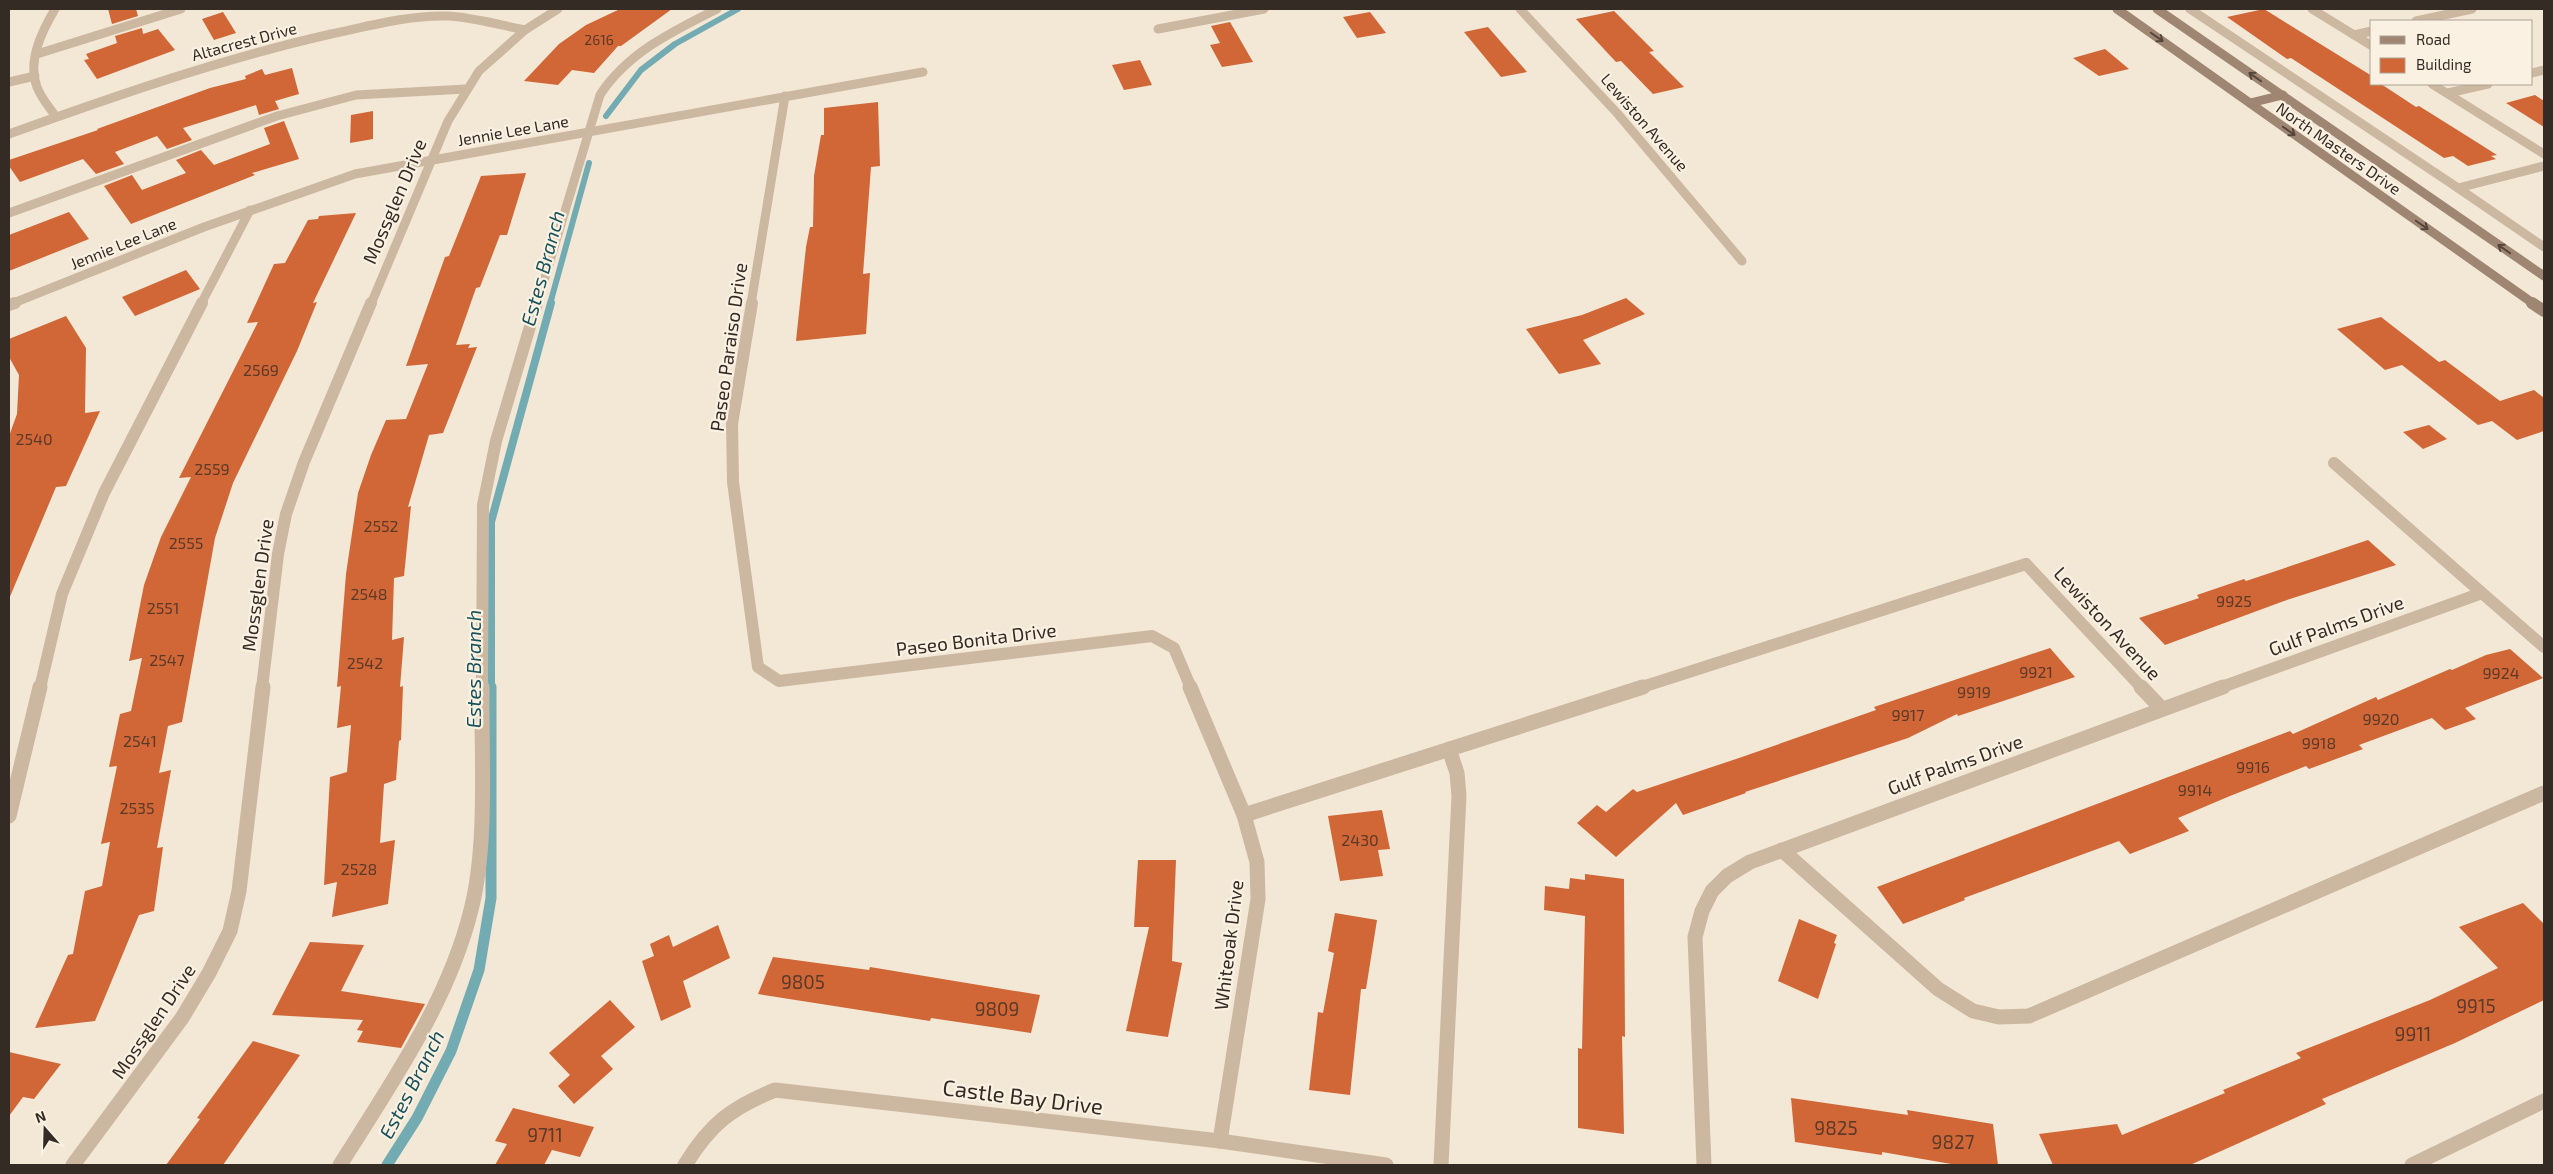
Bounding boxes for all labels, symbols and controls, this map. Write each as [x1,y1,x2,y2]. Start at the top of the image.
street label: Altacrest Drive [189,18,299,64]
legend [2370,20,2533,85]
text: Road [2416,30,2451,48]
house number: 2616 [584,31,614,48]
one-way arrow [2150,32,2164,42]
text: Building [2416,55,2472,73]
street label: Lewiston Avenue [1597,69,1693,175]
one-way arrow [2249,72,2263,82]
street label: North Masters Drive [2273,98,2405,198]
street label: Jennie Lee Lane [456,111,570,149]
one-way arrow [2282,126,2296,136]
street label: Mossglen Drive [357,135,431,267]
water label: Estes Branch [515,208,569,328]
street label: Jennie Lee Lane [67,213,179,273]
one-way arrow [2415,220,2429,230]
one-way arrow [2497,244,2511,254]
street label: Paseo Paraiso Drive [705,261,751,433]
house number: 2569 [243,360,279,379]
house number: 2540 [15,429,53,448]
house number: 2559 [194,459,230,478]
house number: 2552 [363,516,399,535]
street label: Mossglen Drive [236,517,278,653]
house number: 2555 [169,533,203,552]
street label: Lewiston Avenue [2050,562,2166,684]
house number: 2548 [350,584,388,603]
street label: Gulf Palms Drive [2265,590,2407,660]
house number: 9925 [2216,591,2252,610]
house number: 2551 [147,598,179,617]
water label: Estes Branch [461,610,485,728]
street label: Paseo Bonita Drive [894,618,1058,660]
house number: 2547 [149,650,185,669]
house number: 2542 [347,653,383,672]
house number: 9921 [2019,662,2053,681]
house number: 9924 [2482,663,2520,682]
house number: 9919 [1957,682,1991,701]
house number: 9917 [1892,705,1924,724]
house number: 9920 [2363,709,2399,728]
street label: Gulf Palms Drive [1884,729,2026,799]
house number: 2541 [123,731,157,750]
house number: 9918 [2302,733,2336,752]
house number: 9916 [2236,757,2270,776]
house number: 9914 [2178,780,2212,799]
house number: 2535 [119,798,155,817]
house number: 2430 [1341,830,1379,849]
house number: 2528 [341,859,377,878]
street label: Whiteoak Drive [1209,878,1247,1012]
street label: Mossglen Drive [106,959,200,1083]
house number: 9805 [781,970,825,993]
house number: 9915 [2456,994,2496,1017]
house number: 9809 [975,997,1019,1020]
house number: 9911 [2395,1022,2431,1045]
water label: Estes Branch [373,1026,449,1142]
street label: Castle Bay Drive [941,1073,1105,1119]
north arrow [20,1104,70,1154]
text: N [33,1107,48,1126]
house number: 9825 [1814,1116,1858,1139]
house number: 9711 [527,1123,563,1146]
house number: 9827 [1932,1130,1975,1153]

